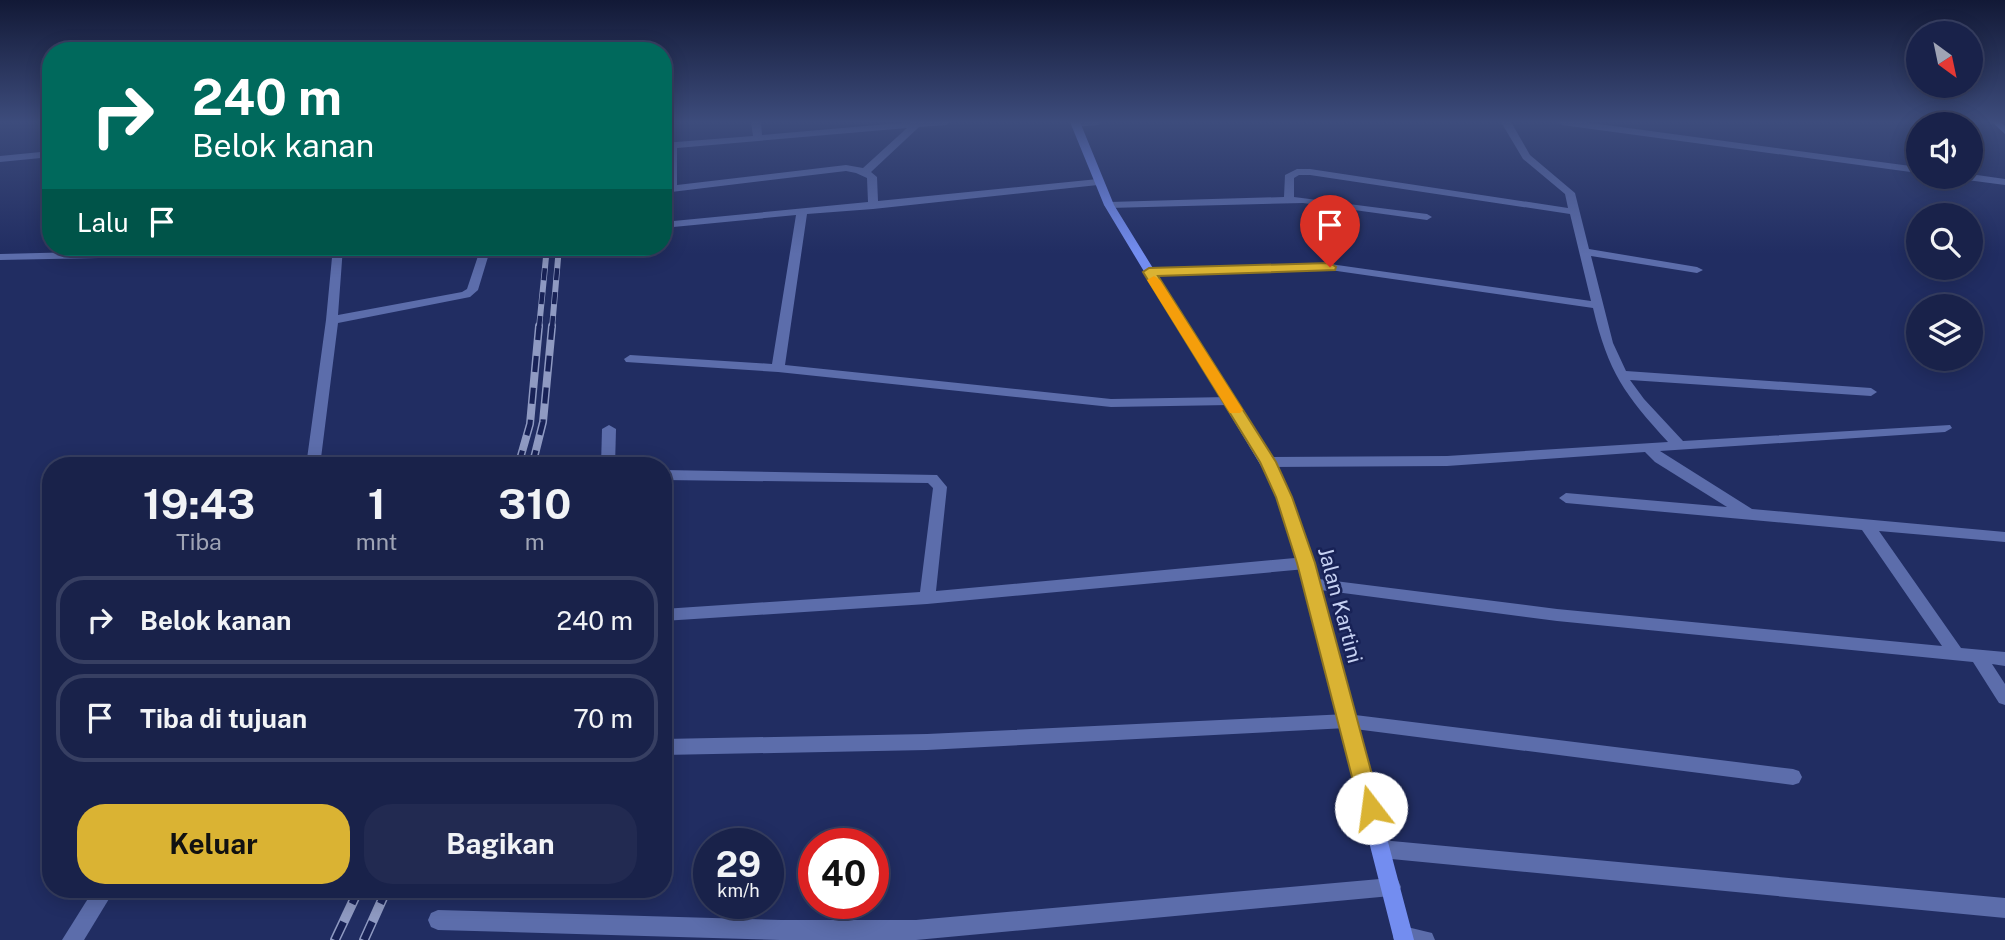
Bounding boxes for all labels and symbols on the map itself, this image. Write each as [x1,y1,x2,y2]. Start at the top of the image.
north arrow [1906,21,1983,98]
pin [1300,195,1360,267]
street label: Jalan Kartini [1313,544,1368,666]
position arrow [1334,771,1408,845]
speed limit sign: 40 [798,828,889,919]

